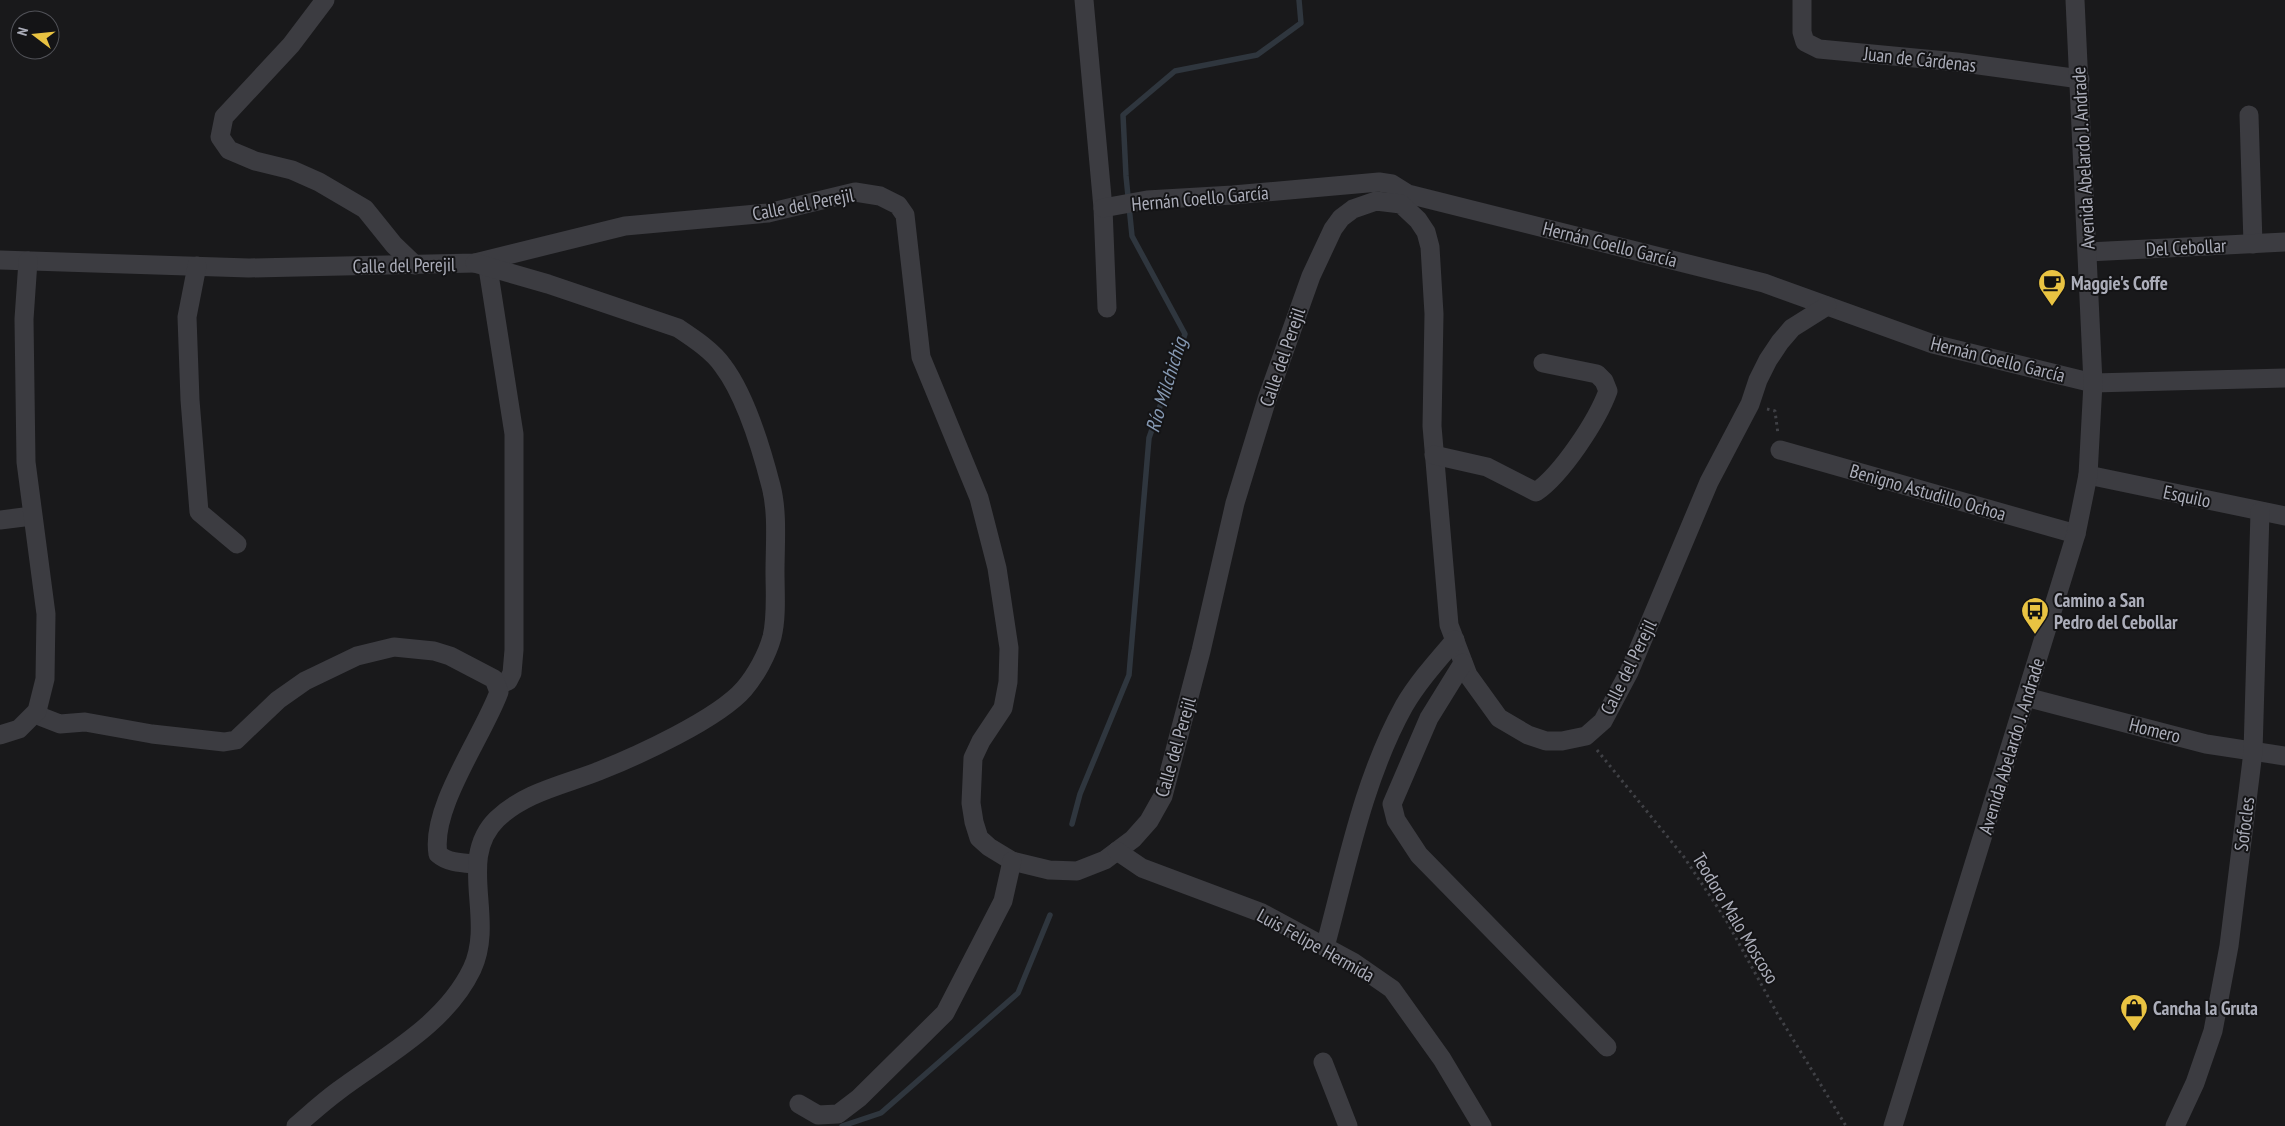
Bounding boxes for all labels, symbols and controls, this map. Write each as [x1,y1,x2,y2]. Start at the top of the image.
north arrow [10,10,60,60]
text: N [13,25,32,38]
street label: Juan de Cárdenas [1862,41,1977,77]
street label: Avenida Abelardo J. Andrade [2066,66,2100,250]
street label: Hernán Coello García [1130,180,1270,216]
street label: Calle del Perejil [750,182,856,226]
street label: Hernán Coello García [1540,216,1680,272]
street label: Del Cebollar [2145,233,2228,261]
street label: Calle del Perejil [352,252,456,278]
cafe icon: Maggie's Coffe [2037,268,2067,307]
place label: Maggie's Coffe [2071,271,2168,295]
street label: Calle del Perejil [1254,304,1310,410]
street label: Hernán Coello García [1928,331,2068,387]
water label: Río Milchichig [1139,333,1193,436]
street label: Benigno Astudillo Ochoa [1847,458,2009,526]
street label: Esquilo [2161,479,2213,513]
place label: Camino a San Pedro del Cebollar [2054,588,2178,634]
bus stop icon: Camino a San Pedro del Cebollar [2020,596,2050,635]
street label: Calle del Perejil [1595,615,1662,718]
street label: Avenida Abelardo J. Andrade [1973,655,2049,837]
street label: Calle del Perejil [1149,694,1201,800]
street label: Homero [2127,712,2183,748]
street label: Sofocles [2229,795,2259,853]
street label: Teodoro Malo Moscoso [1687,848,1785,988]
street label: Luis Felipe Hermida [1253,903,1379,987]
shop icon: Cancha la Gruta [2119,993,2149,1032]
place label: Cancha la Gruta [2153,996,2258,1020]

